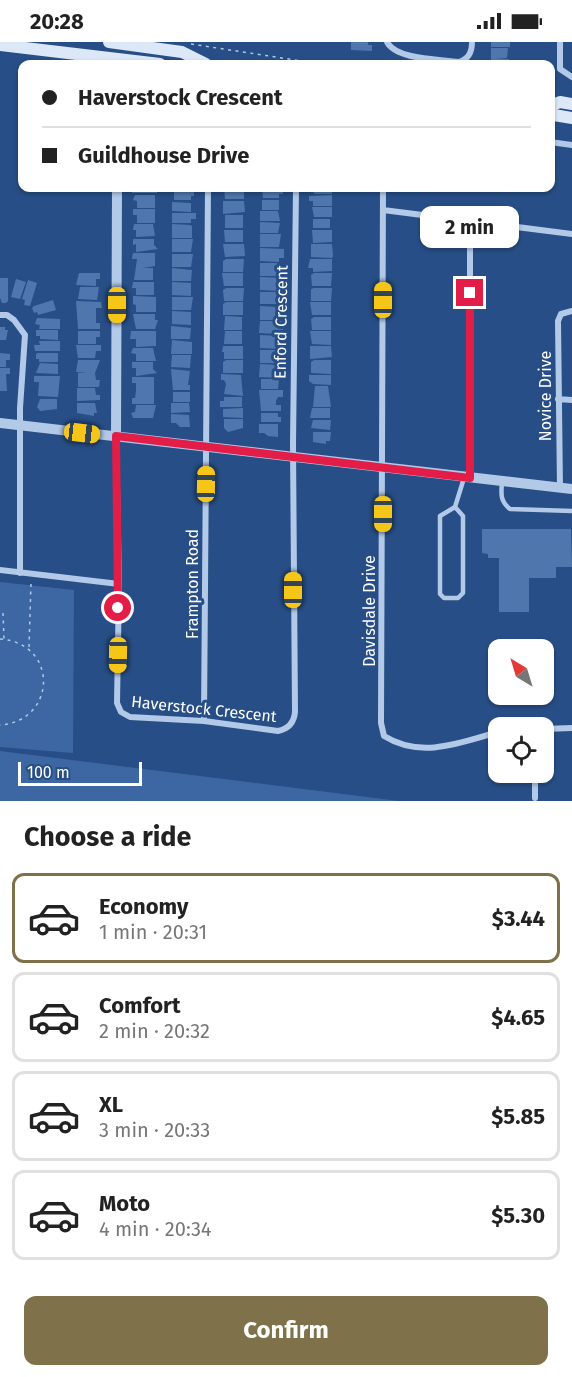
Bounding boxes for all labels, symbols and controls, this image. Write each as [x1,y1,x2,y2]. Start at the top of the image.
text: 20:28 [30,8,84,35]
text: Haverstock Crescent [78,84,282,111]
text: Guildhouse Drive [78,142,249,169]
callout: 2 min [420,206,520,248]
text: 2 min [445,215,494,239]
street label: Enford Crescent [271,265,291,379]
route end [456,279,483,306]
car [374,282,392,318]
car [108,287,126,323]
street label: Novice Drive [536,351,555,441]
car [63,422,101,444]
car [197,466,215,502]
car [374,496,392,532]
street label: Frampton Road [183,529,202,639]
street label: Davisdale Drive [360,555,379,667]
car [284,572,302,608]
route start [104,594,131,621]
car [109,637,127,673]
north arrow [488,639,554,705]
map controls [488,639,554,783]
street label: Haverstock Crescent [130,692,278,726]
button: locate [488,717,554,783]
scale bar [18,759,142,786]
text: 100 m [27,763,70,782]
text: Choose a ride [24,821,191,853]
icon: car [27,891,81,945]
text: Economy [99,893,188,920]
text: $3.44 [492,905,545,932]
text: 1 min · 20:31 [99,920,207,944]
icon: car [27,990,81,1044]
text: Comfort [99,992,180,1019]
text: $4.65 [491,1004,545,1031]
text: 2 min · 20:32 [99,1019,210,1043]
icon: car [27,1089,81,1143]
text: XL [99,1091,123,1118]
text: $5.85 [491,1103,545,1130]
text: 3 min · 20:33 [99,1118,210,1142]
icon: car [27,1188,81,1242]
text: Moto [99,1190,150,1217]
text: $5.30 [491,1202,545,1229]
text: 4 min · 20:34 [99,1217,211,1241]
button: Confirm [24,1296,548,1365]

